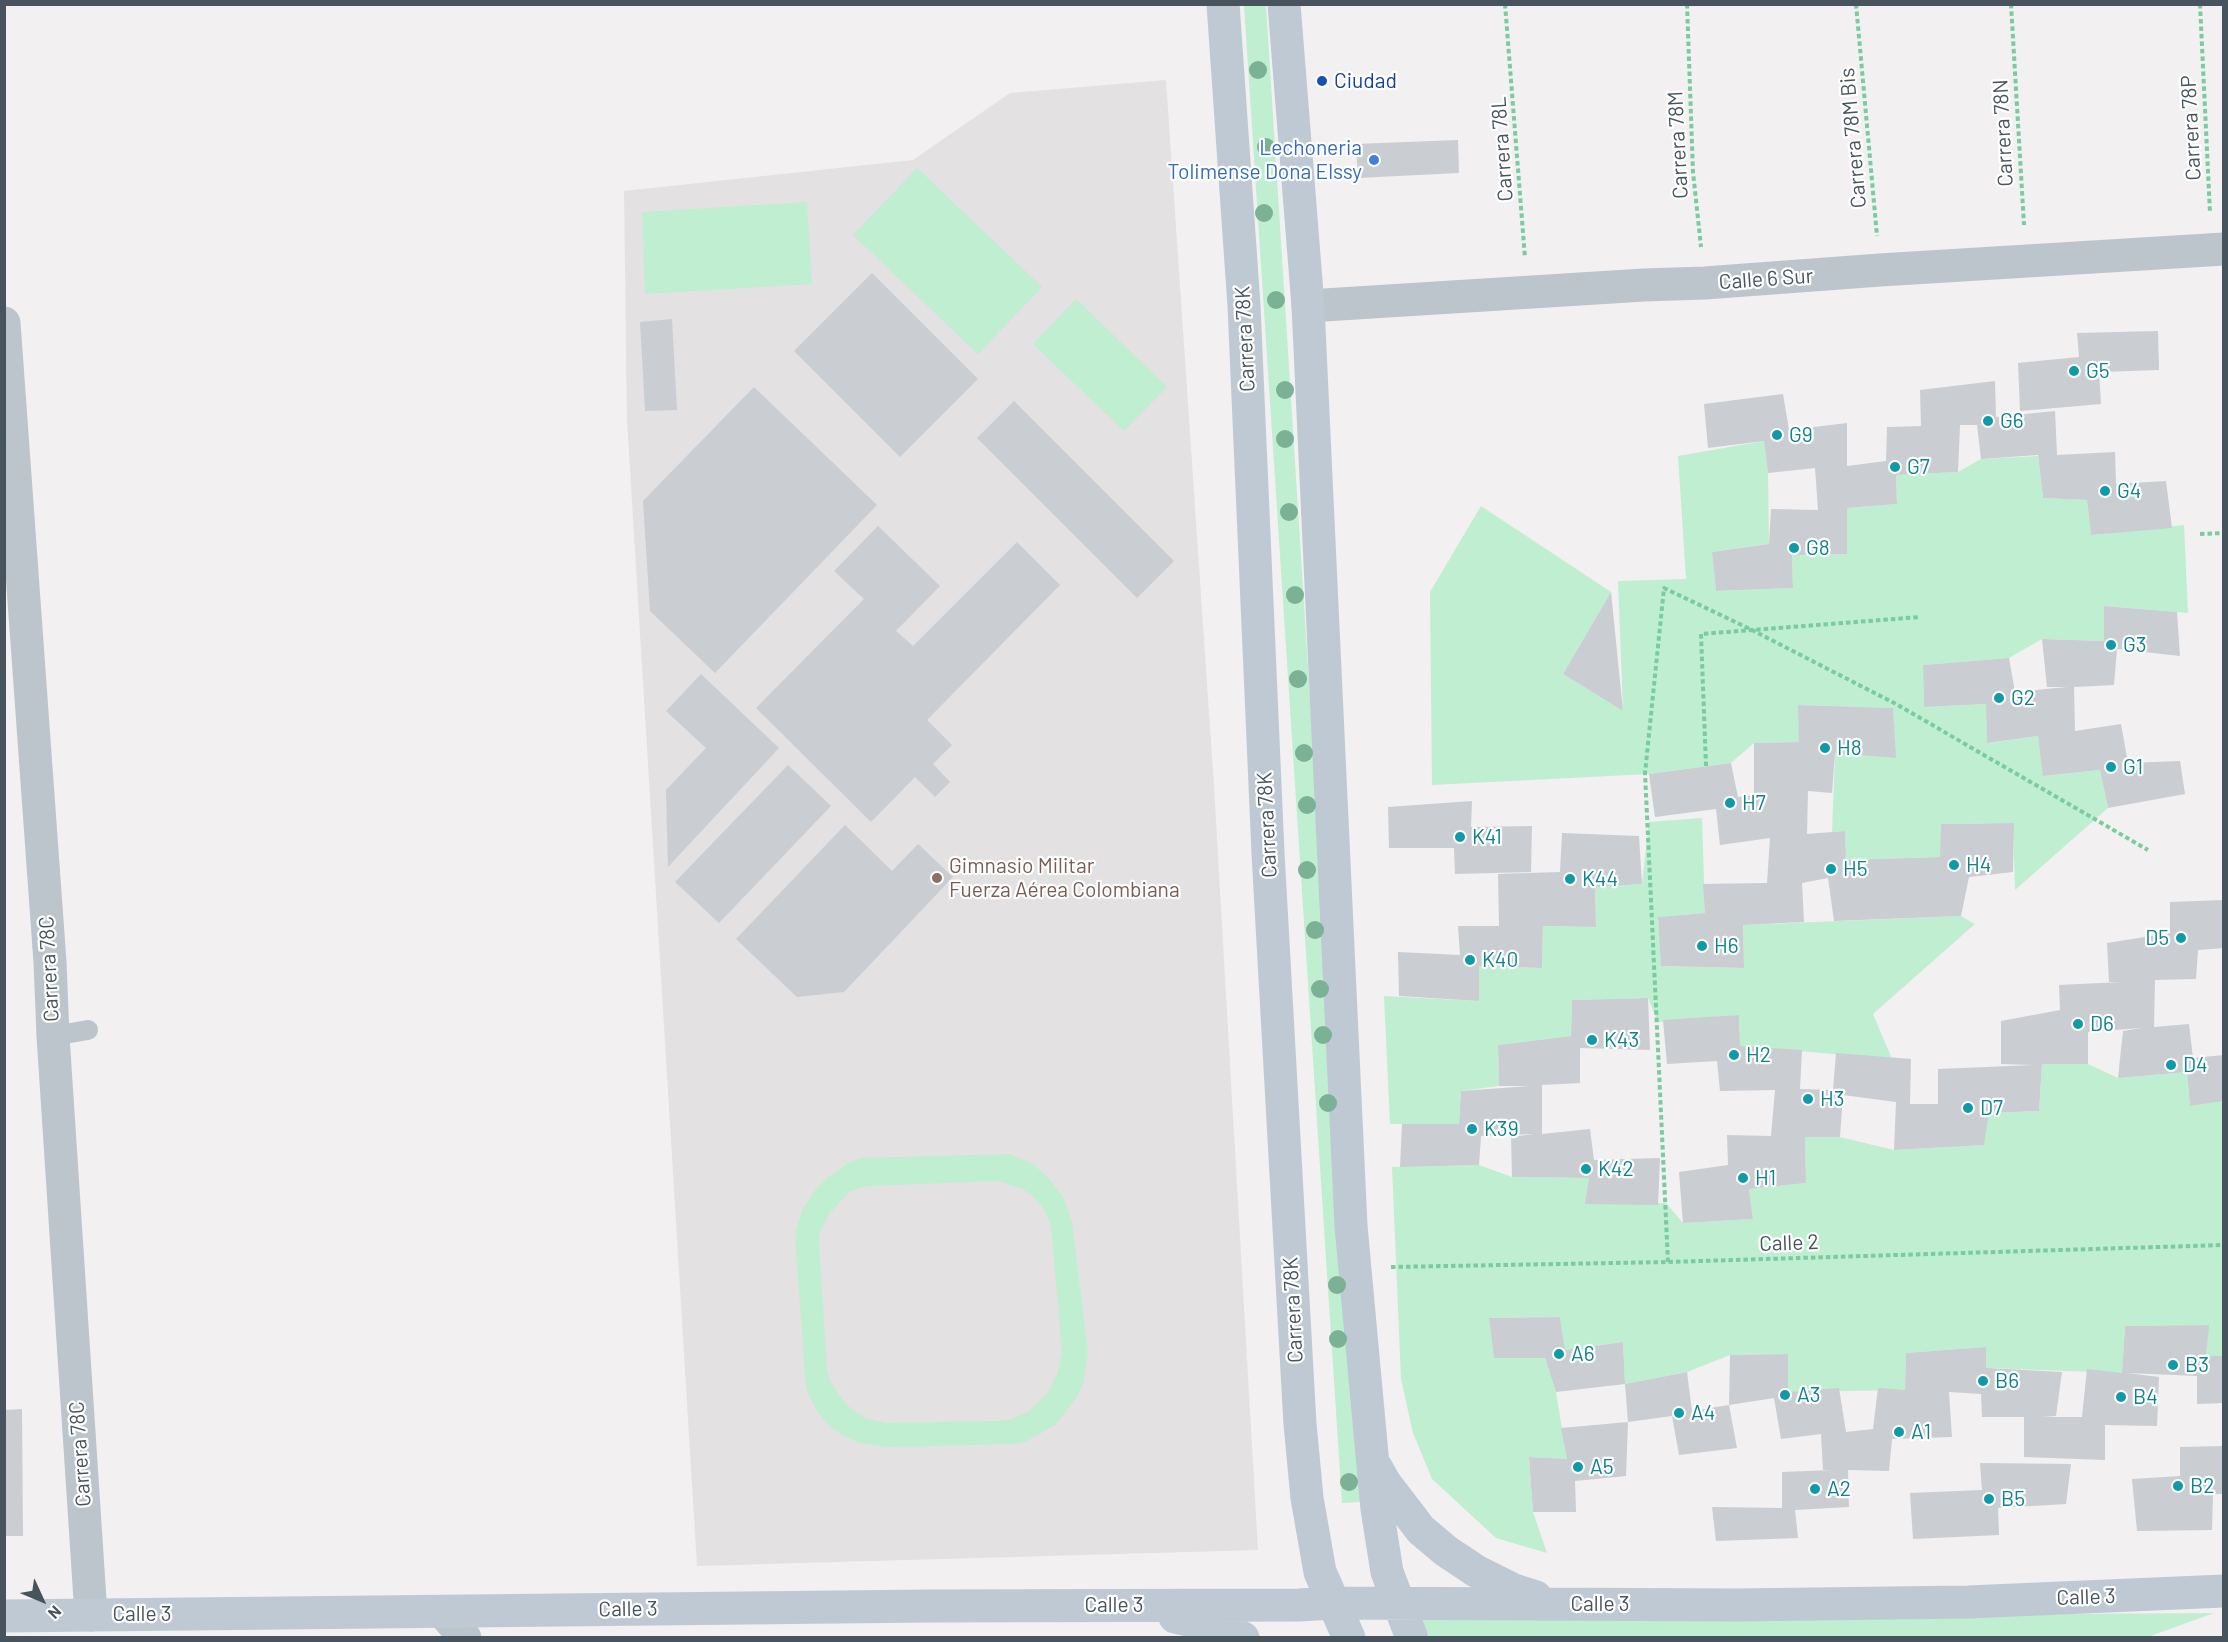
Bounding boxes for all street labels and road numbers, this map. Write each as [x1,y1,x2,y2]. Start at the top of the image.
street label: Carrera 78M Bis [1834,67,1872,209]
street label: Carrera 78P [2176,75,2206,181]
street label: Carrera 78N [1988,79,2018,187]
street label: Carrera 78M [1663,90,1693,200]
street label: Carrera 78L [1486,96,1518,202]
street label: Calle 6 Sur [1718,263,1814,295]
street label: Carrera 78K [1230,285,1260,393]
street label: Carrera 78K [1252,771,1282,879]
street label: Carrera 78C [34,915,64,1023]
street label: Calle 2 [1759,1229,1819,1257]
street label: Carrera 78K [1278,1256,1308,1364]
street label: Carrera 78C [64,1400,96,1508]
street label: Calle 3 [2056,1583,2116,1611]
street label: Calle 3 [1570,1591,1630,1617]
street label: Calle 3 [1084,1592,1144,1618]
street label: Calle 3 [598,1596,658,1622]
street label: Calle 3 [112,1601,172,1627]

